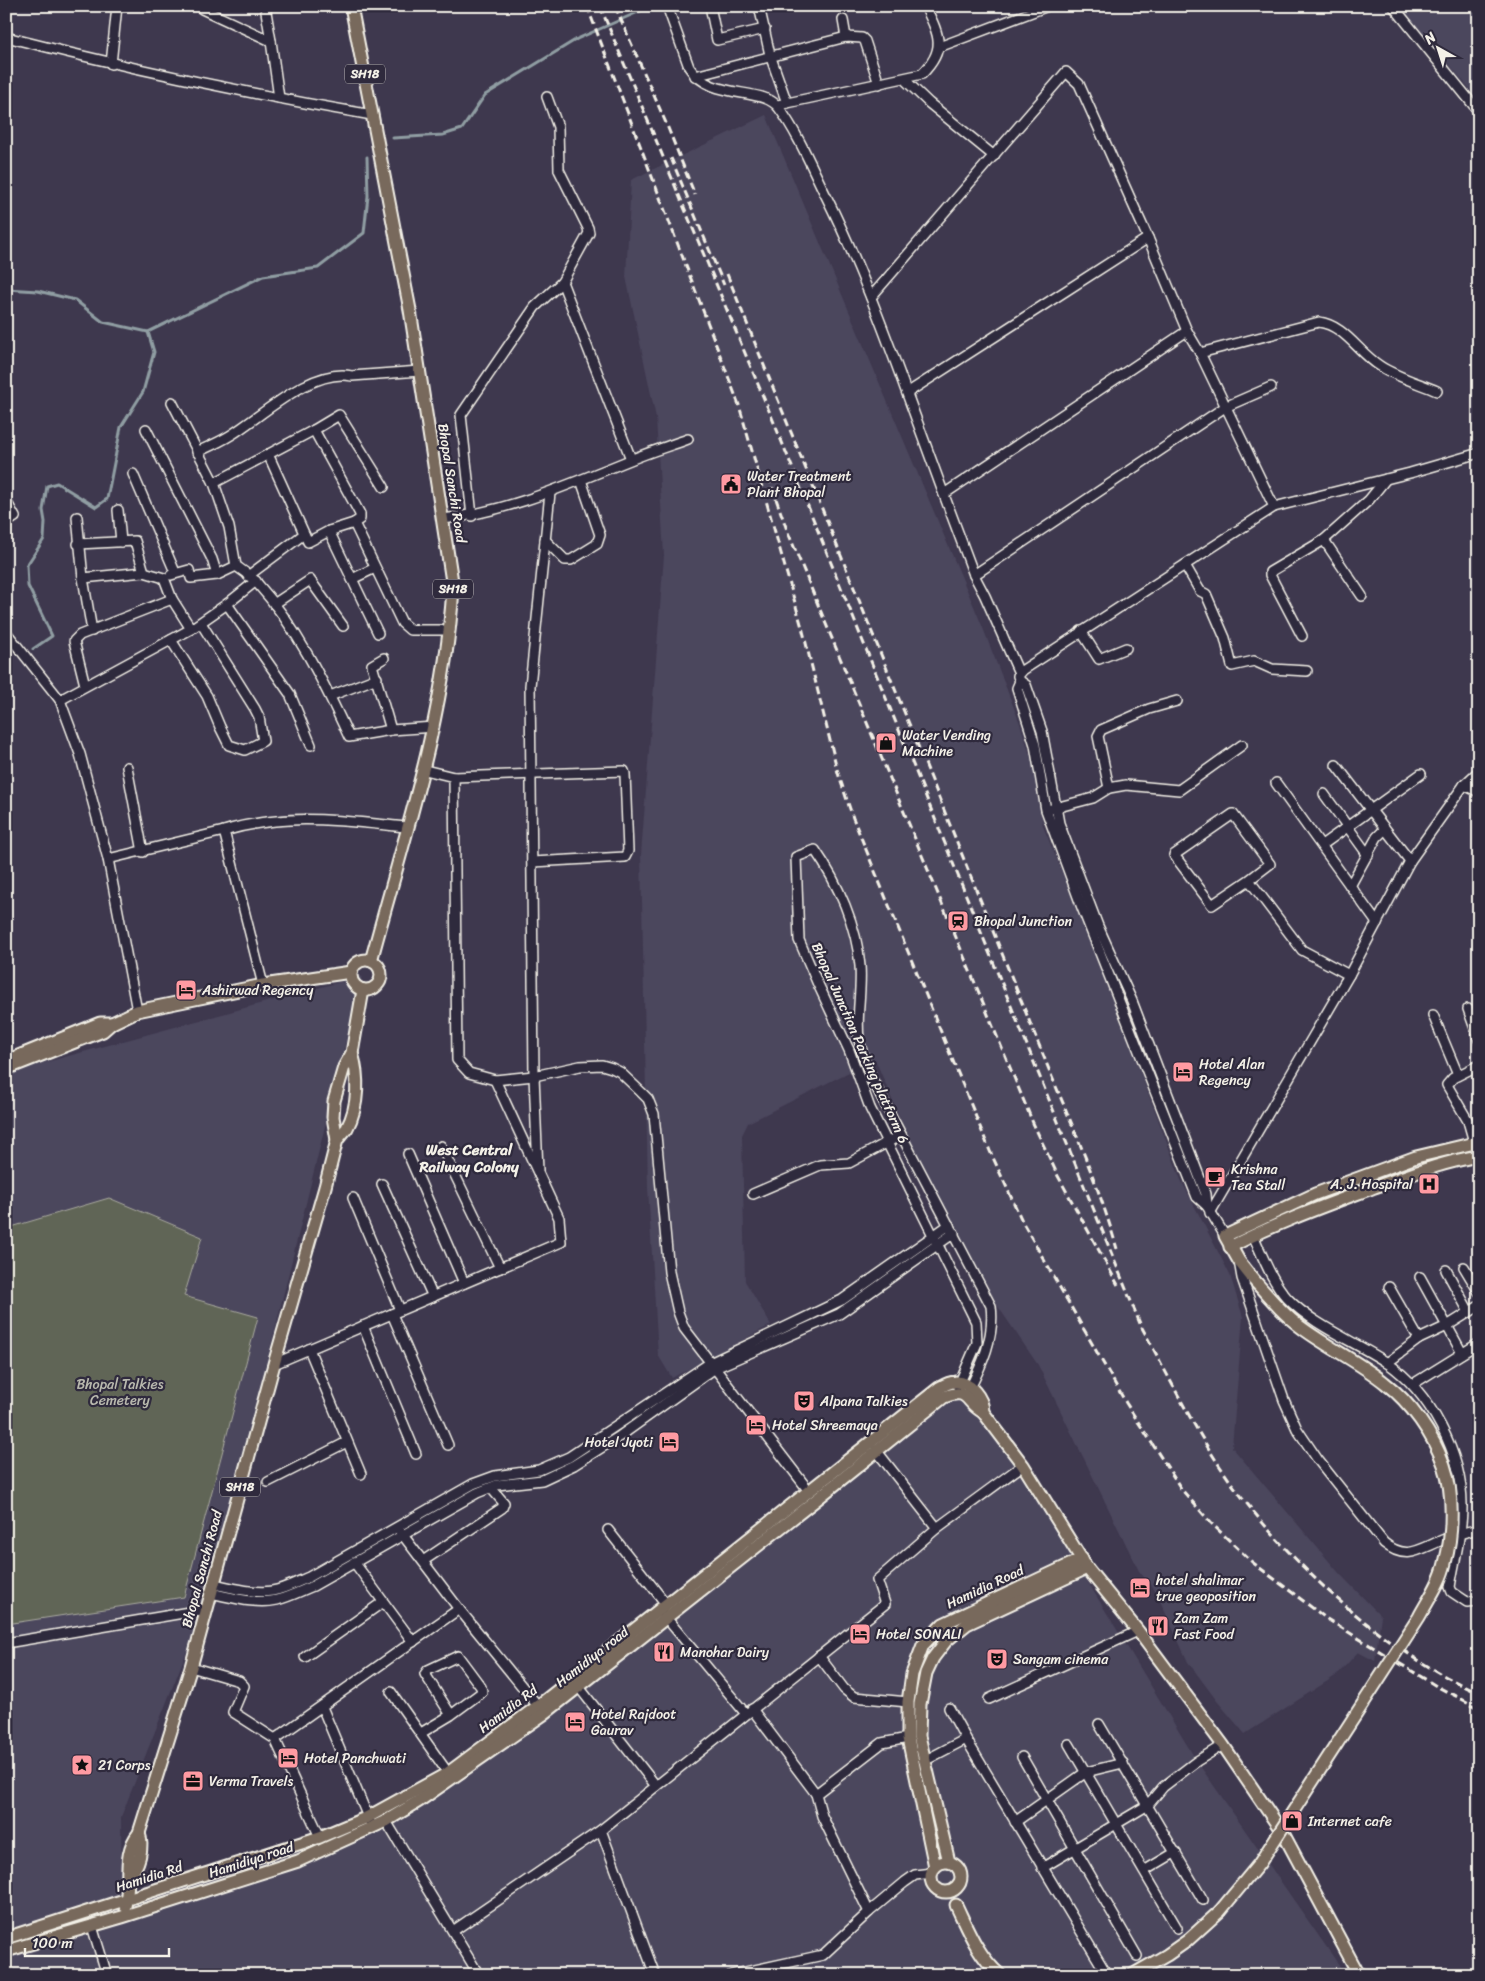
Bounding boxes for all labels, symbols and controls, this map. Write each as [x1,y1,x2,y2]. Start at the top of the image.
north arrow [1412,22,1462,72]
text: N [1418,25,1442,52]
road number: SH18 [345,64,385,84]
street label: Bhopal Sanchi Road [430,422,474,546]
place label: Water Treatment Plant Bhopal [747,464,851,505]
public building icon: Water Treatment Plant Bhopal [719,472,743,496]
road number: SH18 [433,580,473,598]
place label: Water Vending Machine [902,723,991,764]
shop icon: Water Vending Machine [874,731,898,755]
station icon: Bhopal Junction [946,909,970,933]
place label: Bhopal Junction [974,909,1073,934]
street label: Bhopal Junction Parking platform 6 [804,938,916,1148]
hotel icon: Ashirwad Regency [174,978,198,1002]
place label: Ashirwad Regency [201,978,314,1003]
place label: Hotel Alan Regency [1199,1052,1265,1093]
hotel icon: Hotel Alan Regency [1171,1060,1195,1084]
district label: West Central Railway Colony [418,1137,519,1180]
place label: Krishna Tea Stall [1231,1157,1286,1198]
cafe icon: Krishna Tea Stall [1203,1165,1227,1189]
place label: A. J. Hospital [1329,1172,1414,1197]
hospital icon: A. J. Hospital [1417,1172,1441,1196]
park label: Bhopal Talkies Cemetery [76,1372,164,1413]
theatre icon: Alpana Talkies [792,1389,816,1413]
place label: Alpana Talkies [819,1389,908,1414]
hotel icon: Hotel Shreemaya [744,1413,768,1437]
place label: Hotel Shreemaya [772,1413,878,1438]
place label: Hotel Jyoti [584,1430,654,1455]
hotel icon: Hotel Jyoti [657,1430,681,1454]
road number: SH18 [220,1478,260,1496]
street label: Bhopal Sanchi Road [174,1506,230,1630]
street label: Hamidia Road [942,1557,1030,1616]
place label: hotel shalimar true geoposition [1155,1568,1257,1609]
hotel icon: hotel shalimar true geoposition [1128,1576,1152,1600]
place label: Zam Zam Fast Food [1174,1606,1236,1647]
restaurant icon: Zam Zam Fast Food [1146,1614,1170,1638]
street label: Hamidiya road [550,1619,636,1694]
hotel icon: Hotel SONALI [848,1622,872,1646]
place label: Hotel SONALI [876,1622,962,1647]
restaurant icon: Manohar Dairy [652,1640,676,1664]
place label: Manohar Dairy [680,1640,770,1665]
theatre icon: Sangam cinema [985,1647,1009,1671]
place label: Sangam cinema [1013,1647,1109,1672]
street label: Hamidia Rd [473,1677,545,1740]
place label: Hotel Rajdoot Gaurav [591,1702,676,1743]
hotel icon: Hotel Rajdoot Gaurav [563,1710,587,1734]
hotel icon: Hotel Panchwati [276,1746,300,1770]
place label: Hotel Panchwati [304,1746,407,1771]
place icon: 21 Corps [70,1753,94,1777]
place label: 21 Corps [98,1753,151,1778]
office icon: Verma Travels [181,1769,205,1793]
place label: Verma Travels [209,1769,294,1794]
shop icon: Internet cafe [1280,1809,1304,1833]
place label: Internet cafe [1307,1809,1392,1834]
street label: Hamidiya road [205,1834,298,1885]
street label: Hamidia Rd [112,1854,187,1900]
scale bar [25,1926,169,1958]
text: 100 m [32,1930,73,1956]

